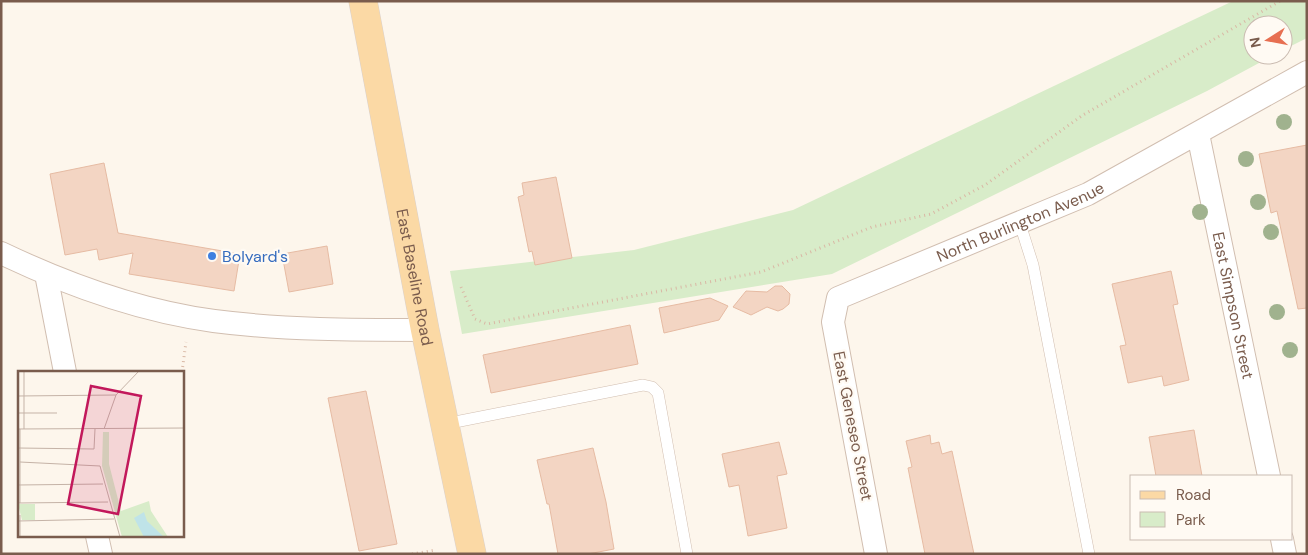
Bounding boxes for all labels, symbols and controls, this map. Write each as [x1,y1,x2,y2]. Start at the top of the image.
north arrow [1243,15,1293,65]
text: N [1245,36,1265,49]
street label: North Burlington Avenue [933,177,1108,266]
street label: East Baseline Road [392,207,438,347]
street label: East Simpson Street [1208,230,1259,381]
place label: Bolyard's [222,246,288,267]
marker: Bolyard's [206,250,218,262]
street label: East Geneseo Street [828,350,878,502]
inset map [18,371,184,538]
legend [1130,475,1293,540]
text: Road [1176,485,1211,505]
text: Park [1176,510,1206,530]

